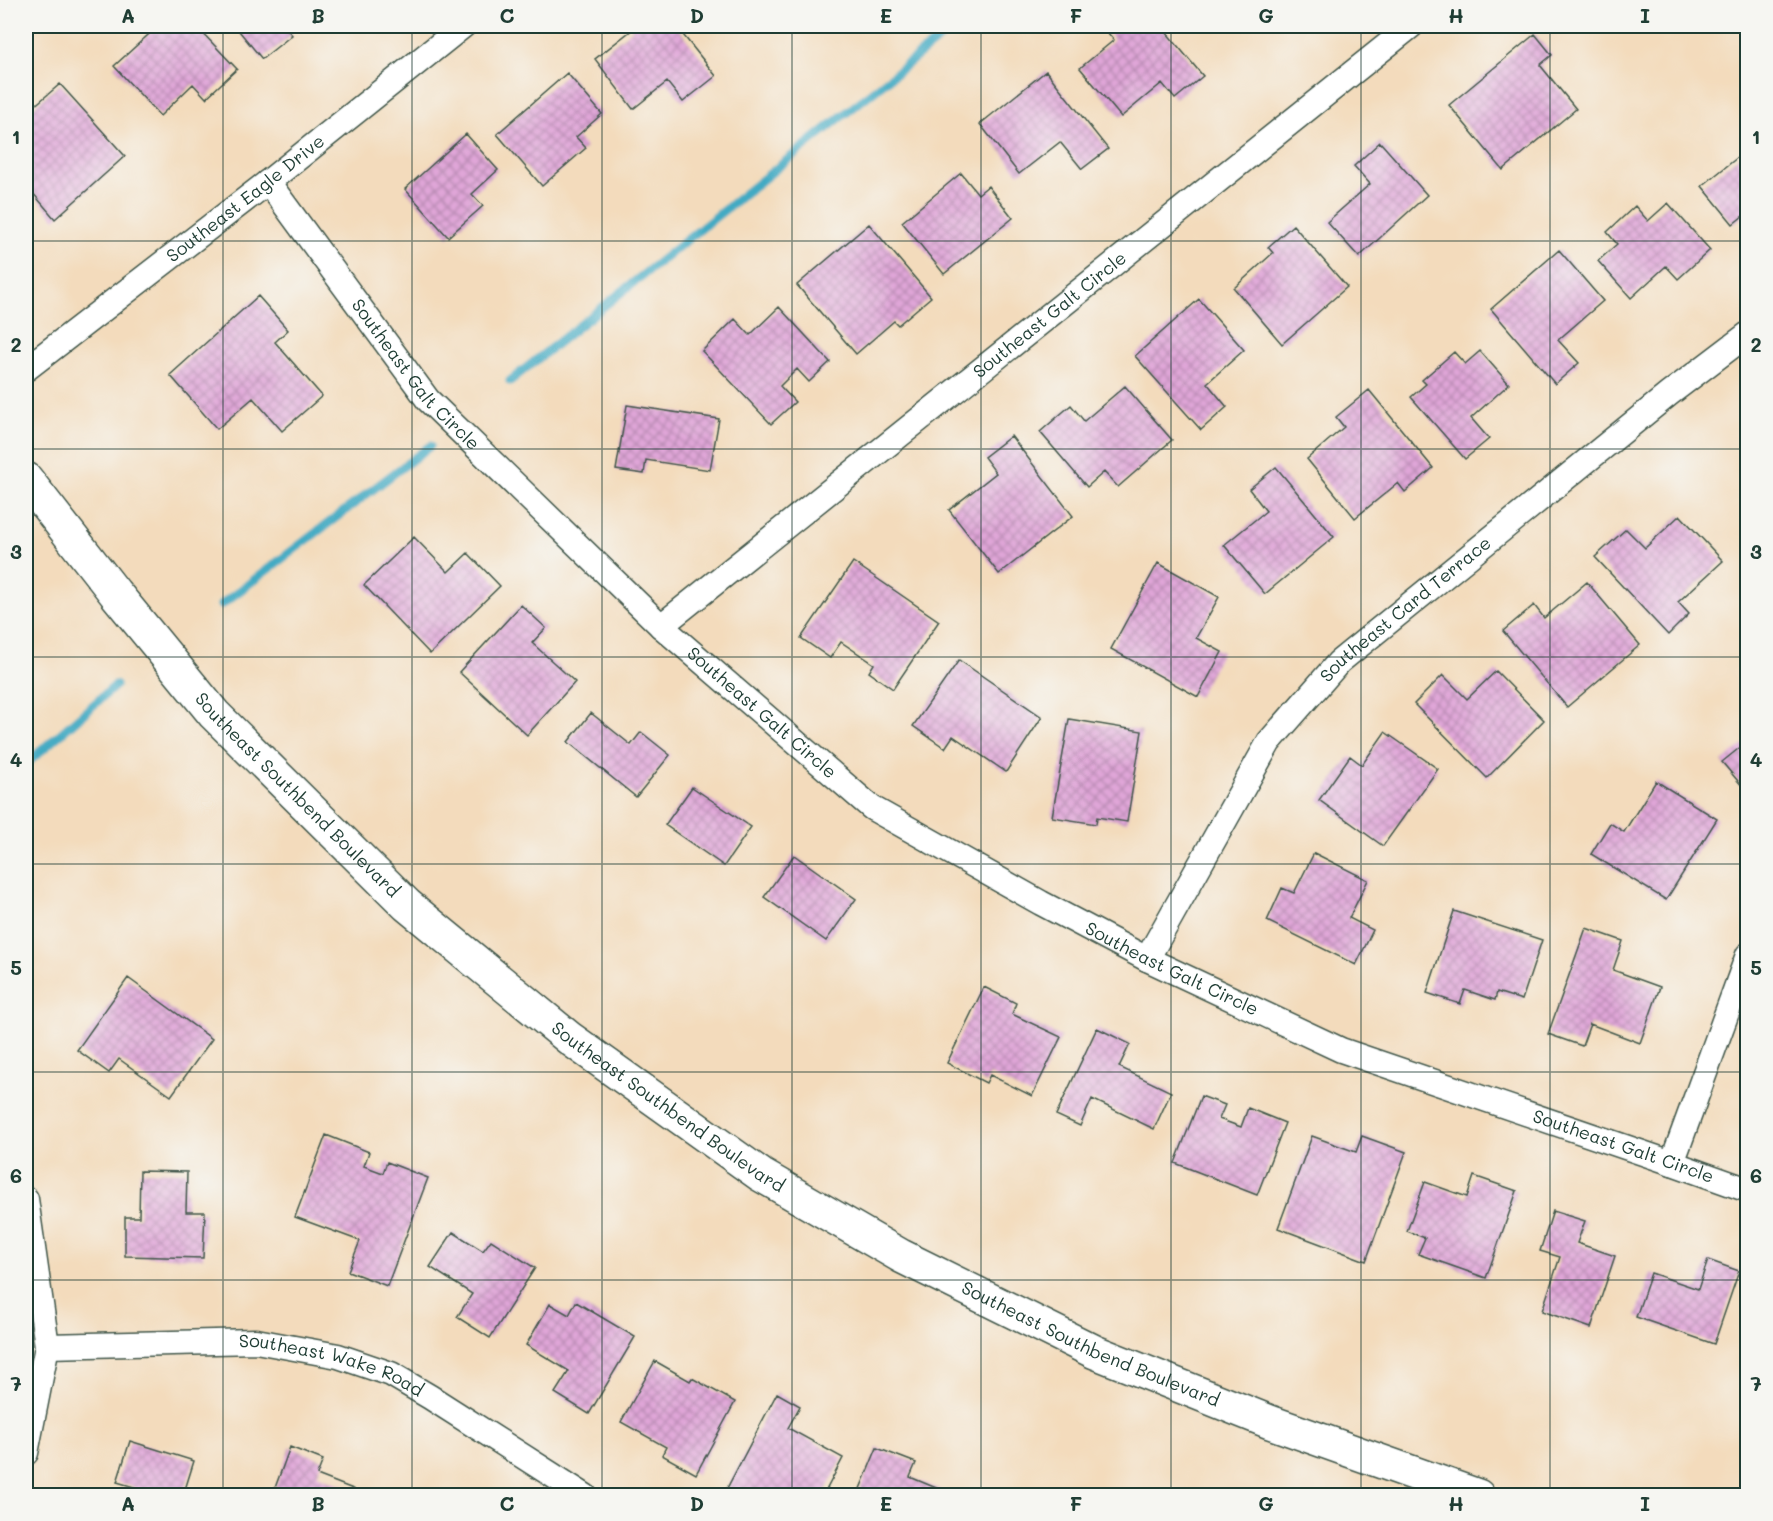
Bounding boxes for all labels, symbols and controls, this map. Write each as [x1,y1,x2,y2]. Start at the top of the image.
text: A [121,2,135,28]
text: B [311,2,325,28]
text: C [500,2,515,28]
text: D [690,2,704,28]
text: E [880,2,892,28]
text: F [1070,2,1083,28]
text: G [1258,2,1274,28]
text: H [1448,2,1464,28]
text: I [1640,2,1650,28]
text: 1 [12,123,20,149]
text: 1 [1752,123,1760,149]
street label: Southeast Eagle Drive [161,128,329,267]
street label: Southeast Galt Circle [968,245,1131,383]
street label: Southeast Galt Circle [347,294,486,455]
text: 2 [10,331,22,357]
text: 2 [1750,331,1762,357]
street label: Southeast Card Terrace [1314,530,1496,687]
text: 3 [10,538,22,564]
text: 3 [1750,538,1762,564]
street label: Southeast Galt Circle [683,641,842,783]
street label: Southeast Southbend Boulevard [190,687,405,902]
text: 4 [10,746,23,772]
text: 4 [1750,746,1763,772]
street label: Southeast Galt Circle [1081,916,1263,1021]
text: 5 [10,954,22,980]
text: 5 [1750,954,1762,980]
street label: Southeast Southbend Boulevard [547,1016,790,1197]
street label: Southeast Galt Circle [1530,1103,1717,1188]
text: 6 [10,1162,22,1188]
text: 6 [1750,1162,1762,1188]
street label: Southeast Southbend Boulevard [958,1275,1224,1412]
street label: Southeast Wake Road [239,1328,428,1402]
text: 7 [10,1370,22,1396]
text: 7 [1750,1370,1762,1396]
text: A [121,1490,135,1516]
text: B [311,1490,325,1516]
text: C [500,1490,515,1516]
text: D [690,1490,704,1516]
text: E [880,1490,892,1516]
text: F [1070,1490,1083,1516]
text: G [1258,1490,1274,1516]
text: H [1448,1490,1464,1516]
text: I [1640,1490,1650,1516]

